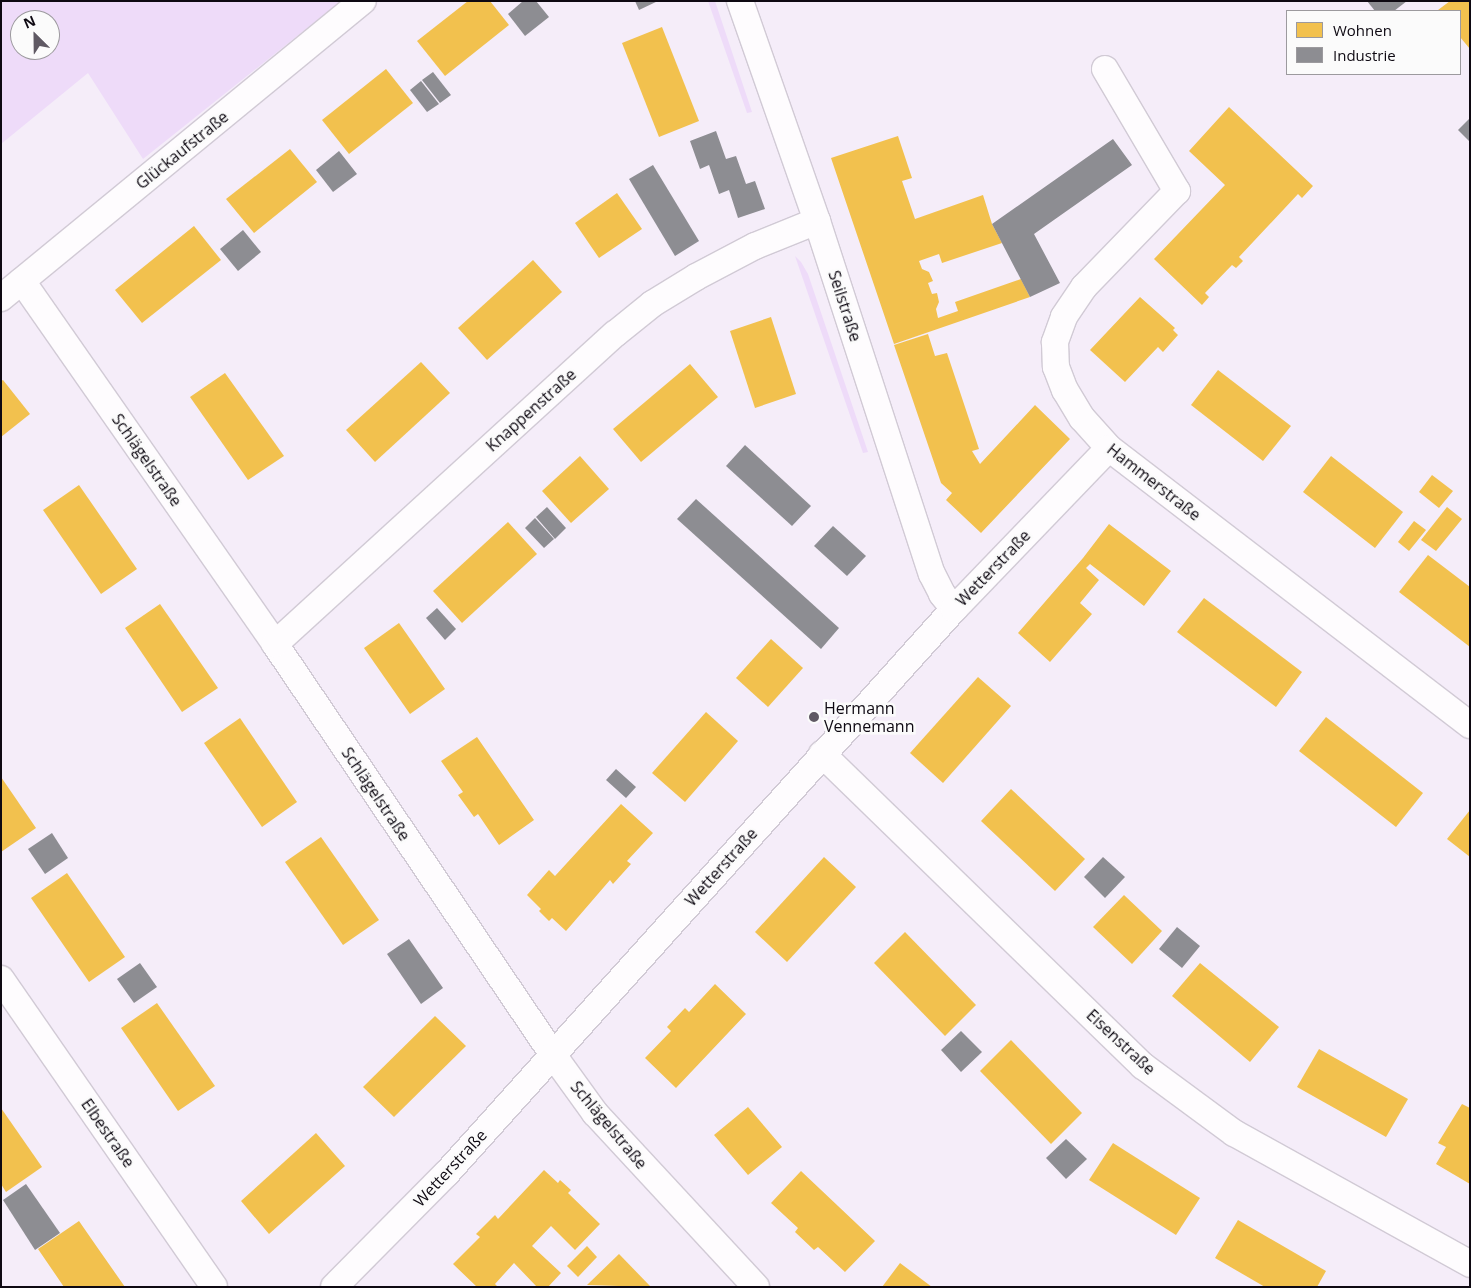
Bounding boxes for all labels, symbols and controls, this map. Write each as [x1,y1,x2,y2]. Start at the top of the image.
north arrow [10,10,60,60]
legend [1286,10,1461,75]
text: N [20,11,38,33]
text: Wohnen [1333,20,1392,40]
text: Industrie [1333,45,1396,65]
street label: Glückaufstraße [132,107,232,193]
street label: Seilstraße [825,268,865,344]
street label: Knappenstraße [482,365,580,455]
street label: Schlägelstraße [108,410,186,510]
street label: Hammerstraße [1103,439,1205,525]
street label: Wetterstraße [952,526,1034,610]
place label: Hermann Vennemann [824,698,914,736]
marker: Hermann Vennemann [808,711,820,723]
street label: Schlägelstraße [338,744,414,844]
street label: Wetterstraße [681,824,761,910]
street label: Eisenstraße [1083,1005,1159,1079]
street label: Schlägelstraße [567,1077,651,1173]
street label: Elbestraße [77,1095,139,1171]
street label: Wetterstraße [409,1125,491,1211]

